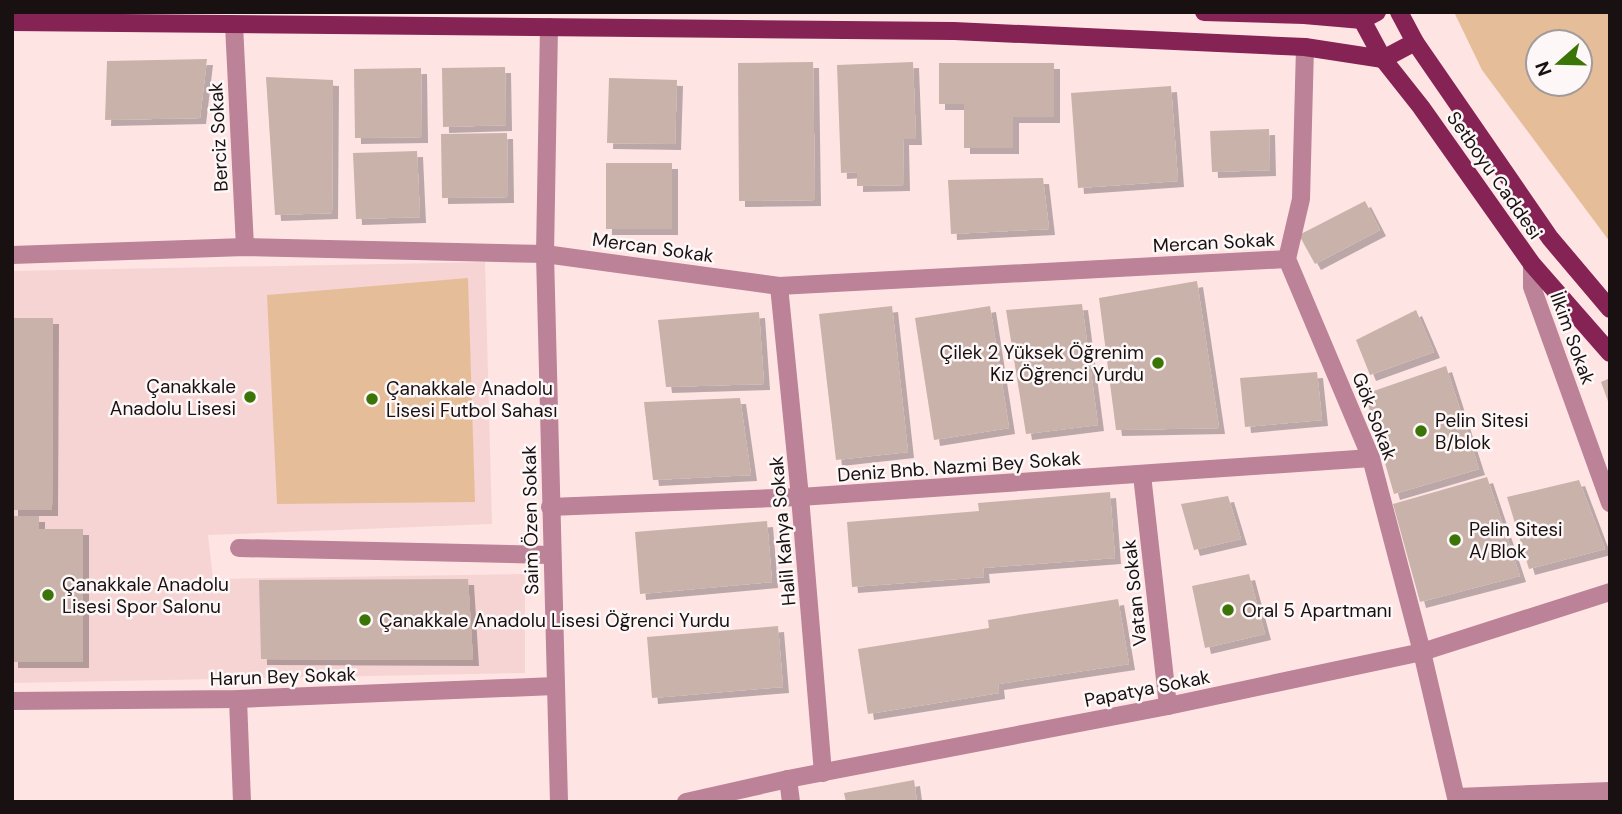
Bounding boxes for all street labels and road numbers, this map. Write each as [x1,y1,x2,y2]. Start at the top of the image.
street label: Berciz Sokak [203,81,234,192]
street label: Setboyu Caddesi [1441,106,1548,244]
street label: Mercan Sokak [591,227,716,268]
street label: Mercan Sokak [1152,227,1276,258]
street label: İlkim Sokak [1544,289,1601,388]
street label: Gök Sokak [1346,369,1403,464]
street label: Saim Özen Sokak [517,444,544,595]
street label: Deniz Bnb. Nazmi Bey Sokak [836,445,1082,487]
street label: Halil Kahya Sokak [763,455,801,607]
street label: Vatan Sokak [1116,538,1153,648]
street label: Harun Bey Sokak [209,661,357,692]
street label: Papatya Sokak [1082,664,1212,713]

